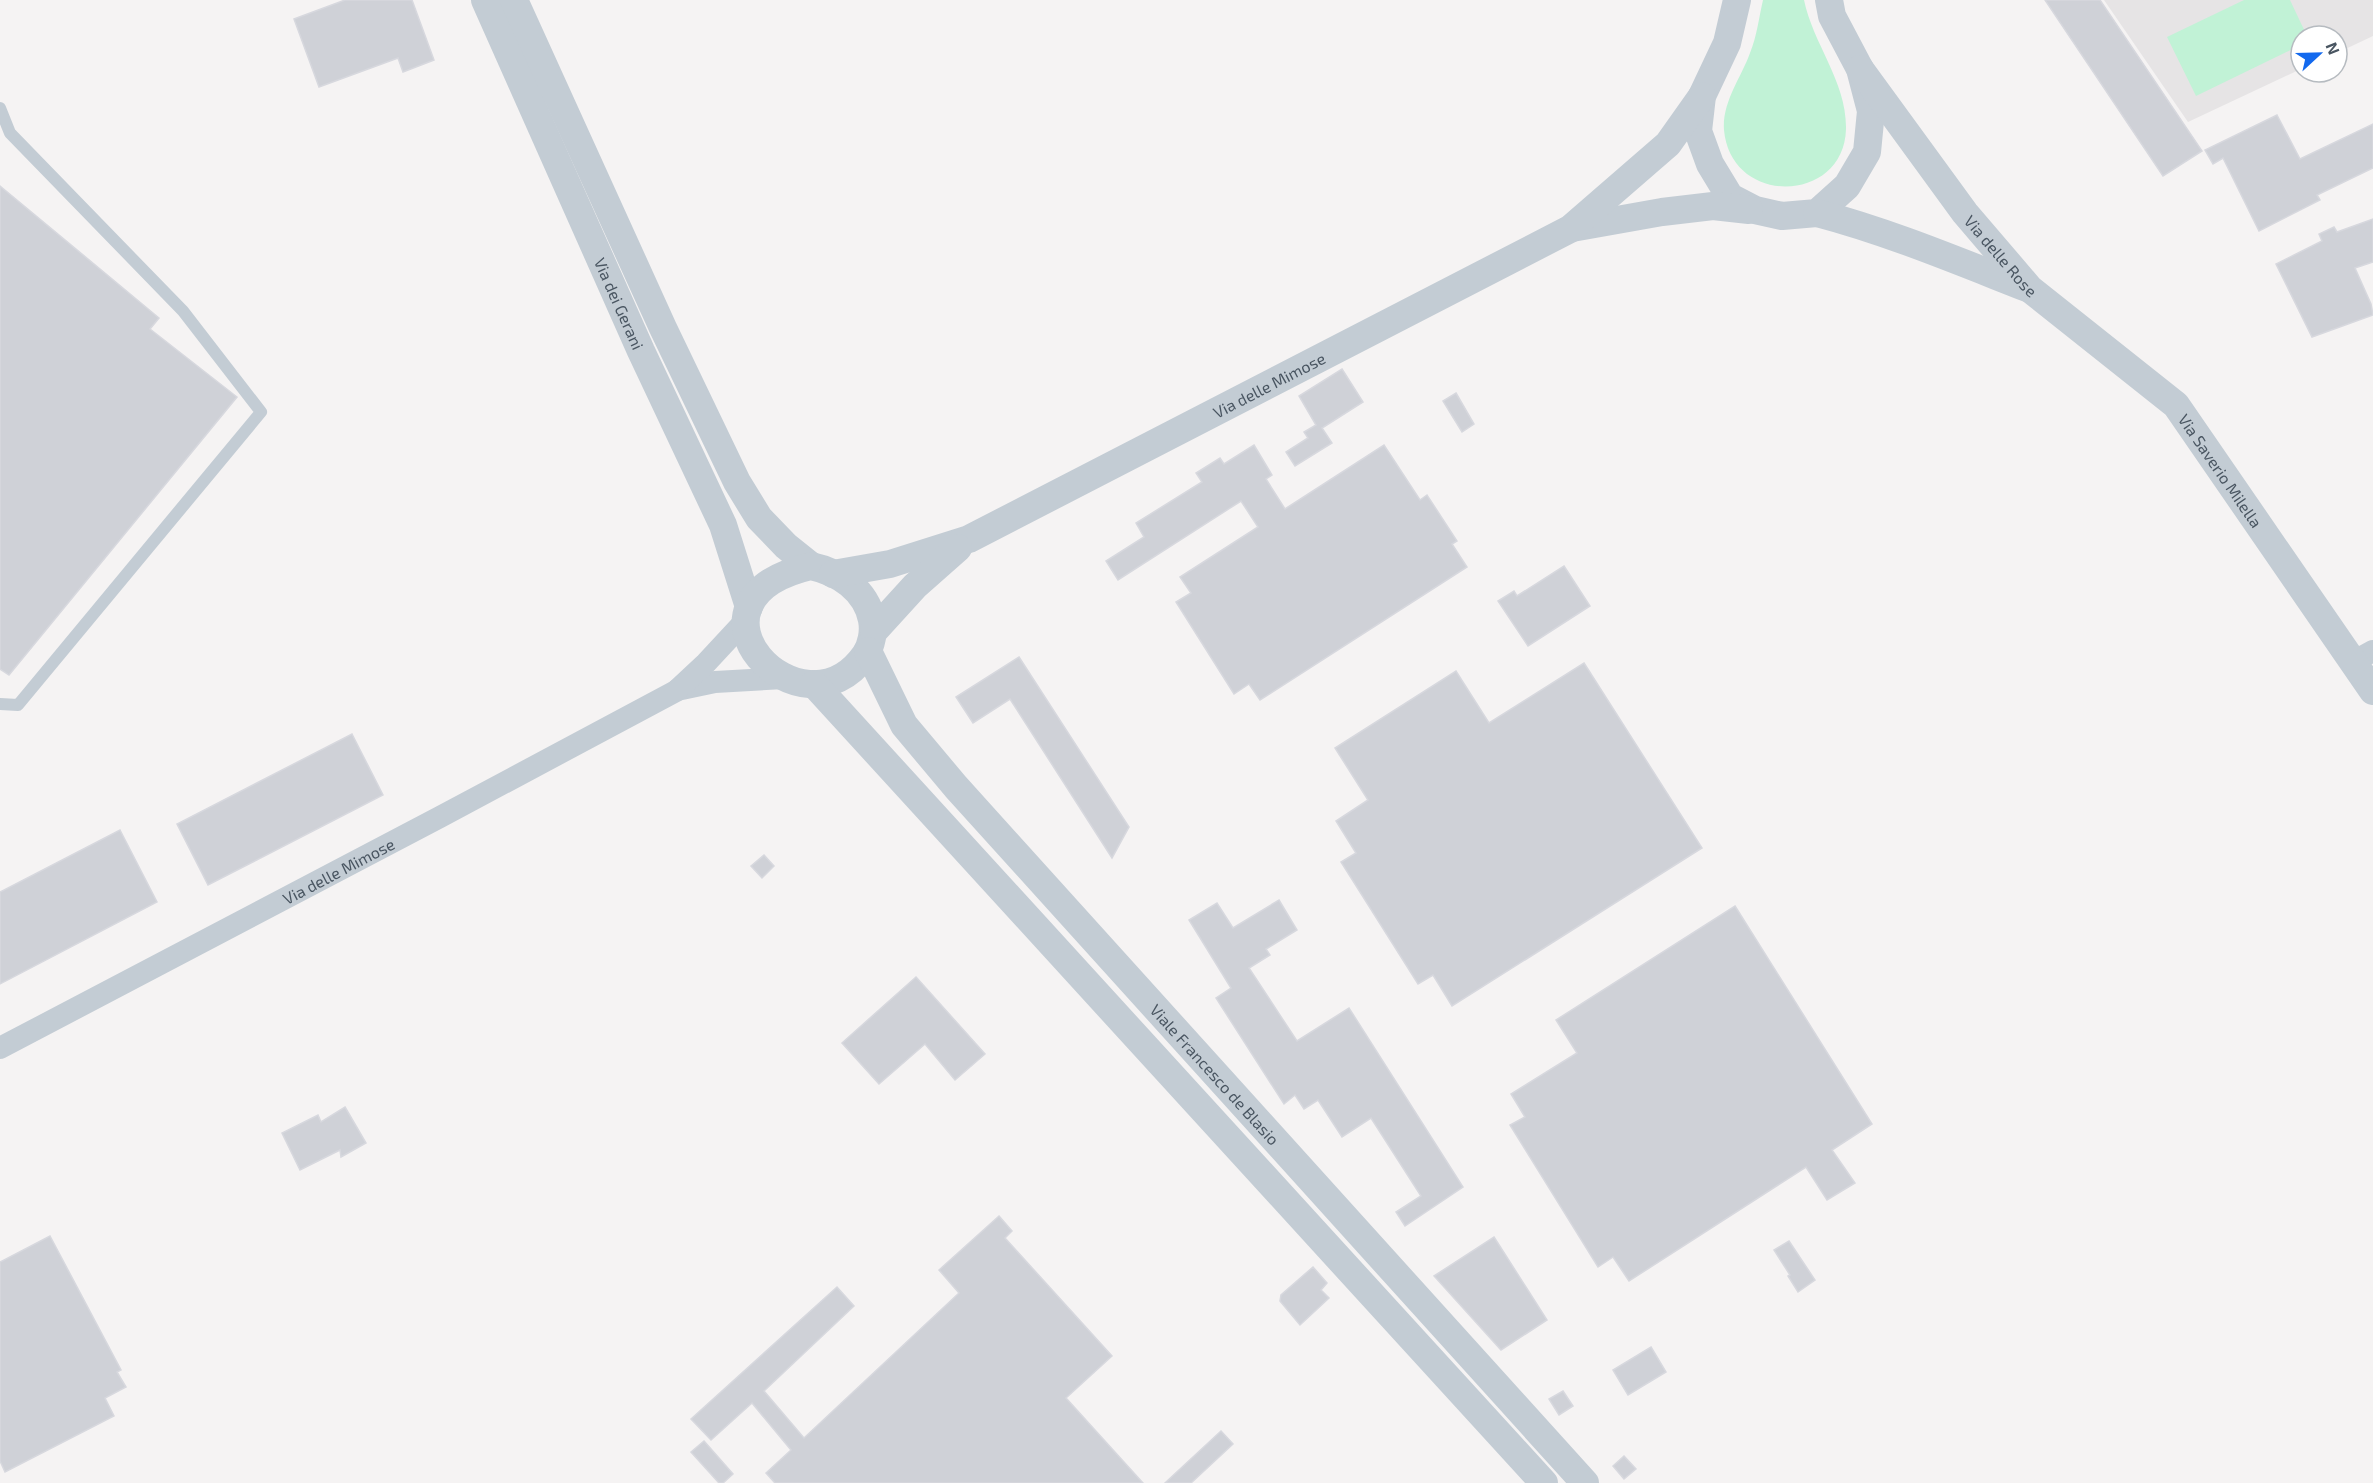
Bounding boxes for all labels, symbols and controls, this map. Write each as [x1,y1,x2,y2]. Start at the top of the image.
north arrow [2289,24,2349,84]
text: N [2322,39,2344,57]
street label: Via delle Rose [1961,211,2041,300]
street label: Via dei Gerani [591,255,649,352]
street label: Via delle Mimose [1210,348,1328,421]
street label: Via Saverio Milella [2175,410,2267,531]
street label: Via delle Mimose [279,833,397,908]
street label: Viale Francesco de Blasio [1147,1000,1284,1148]

